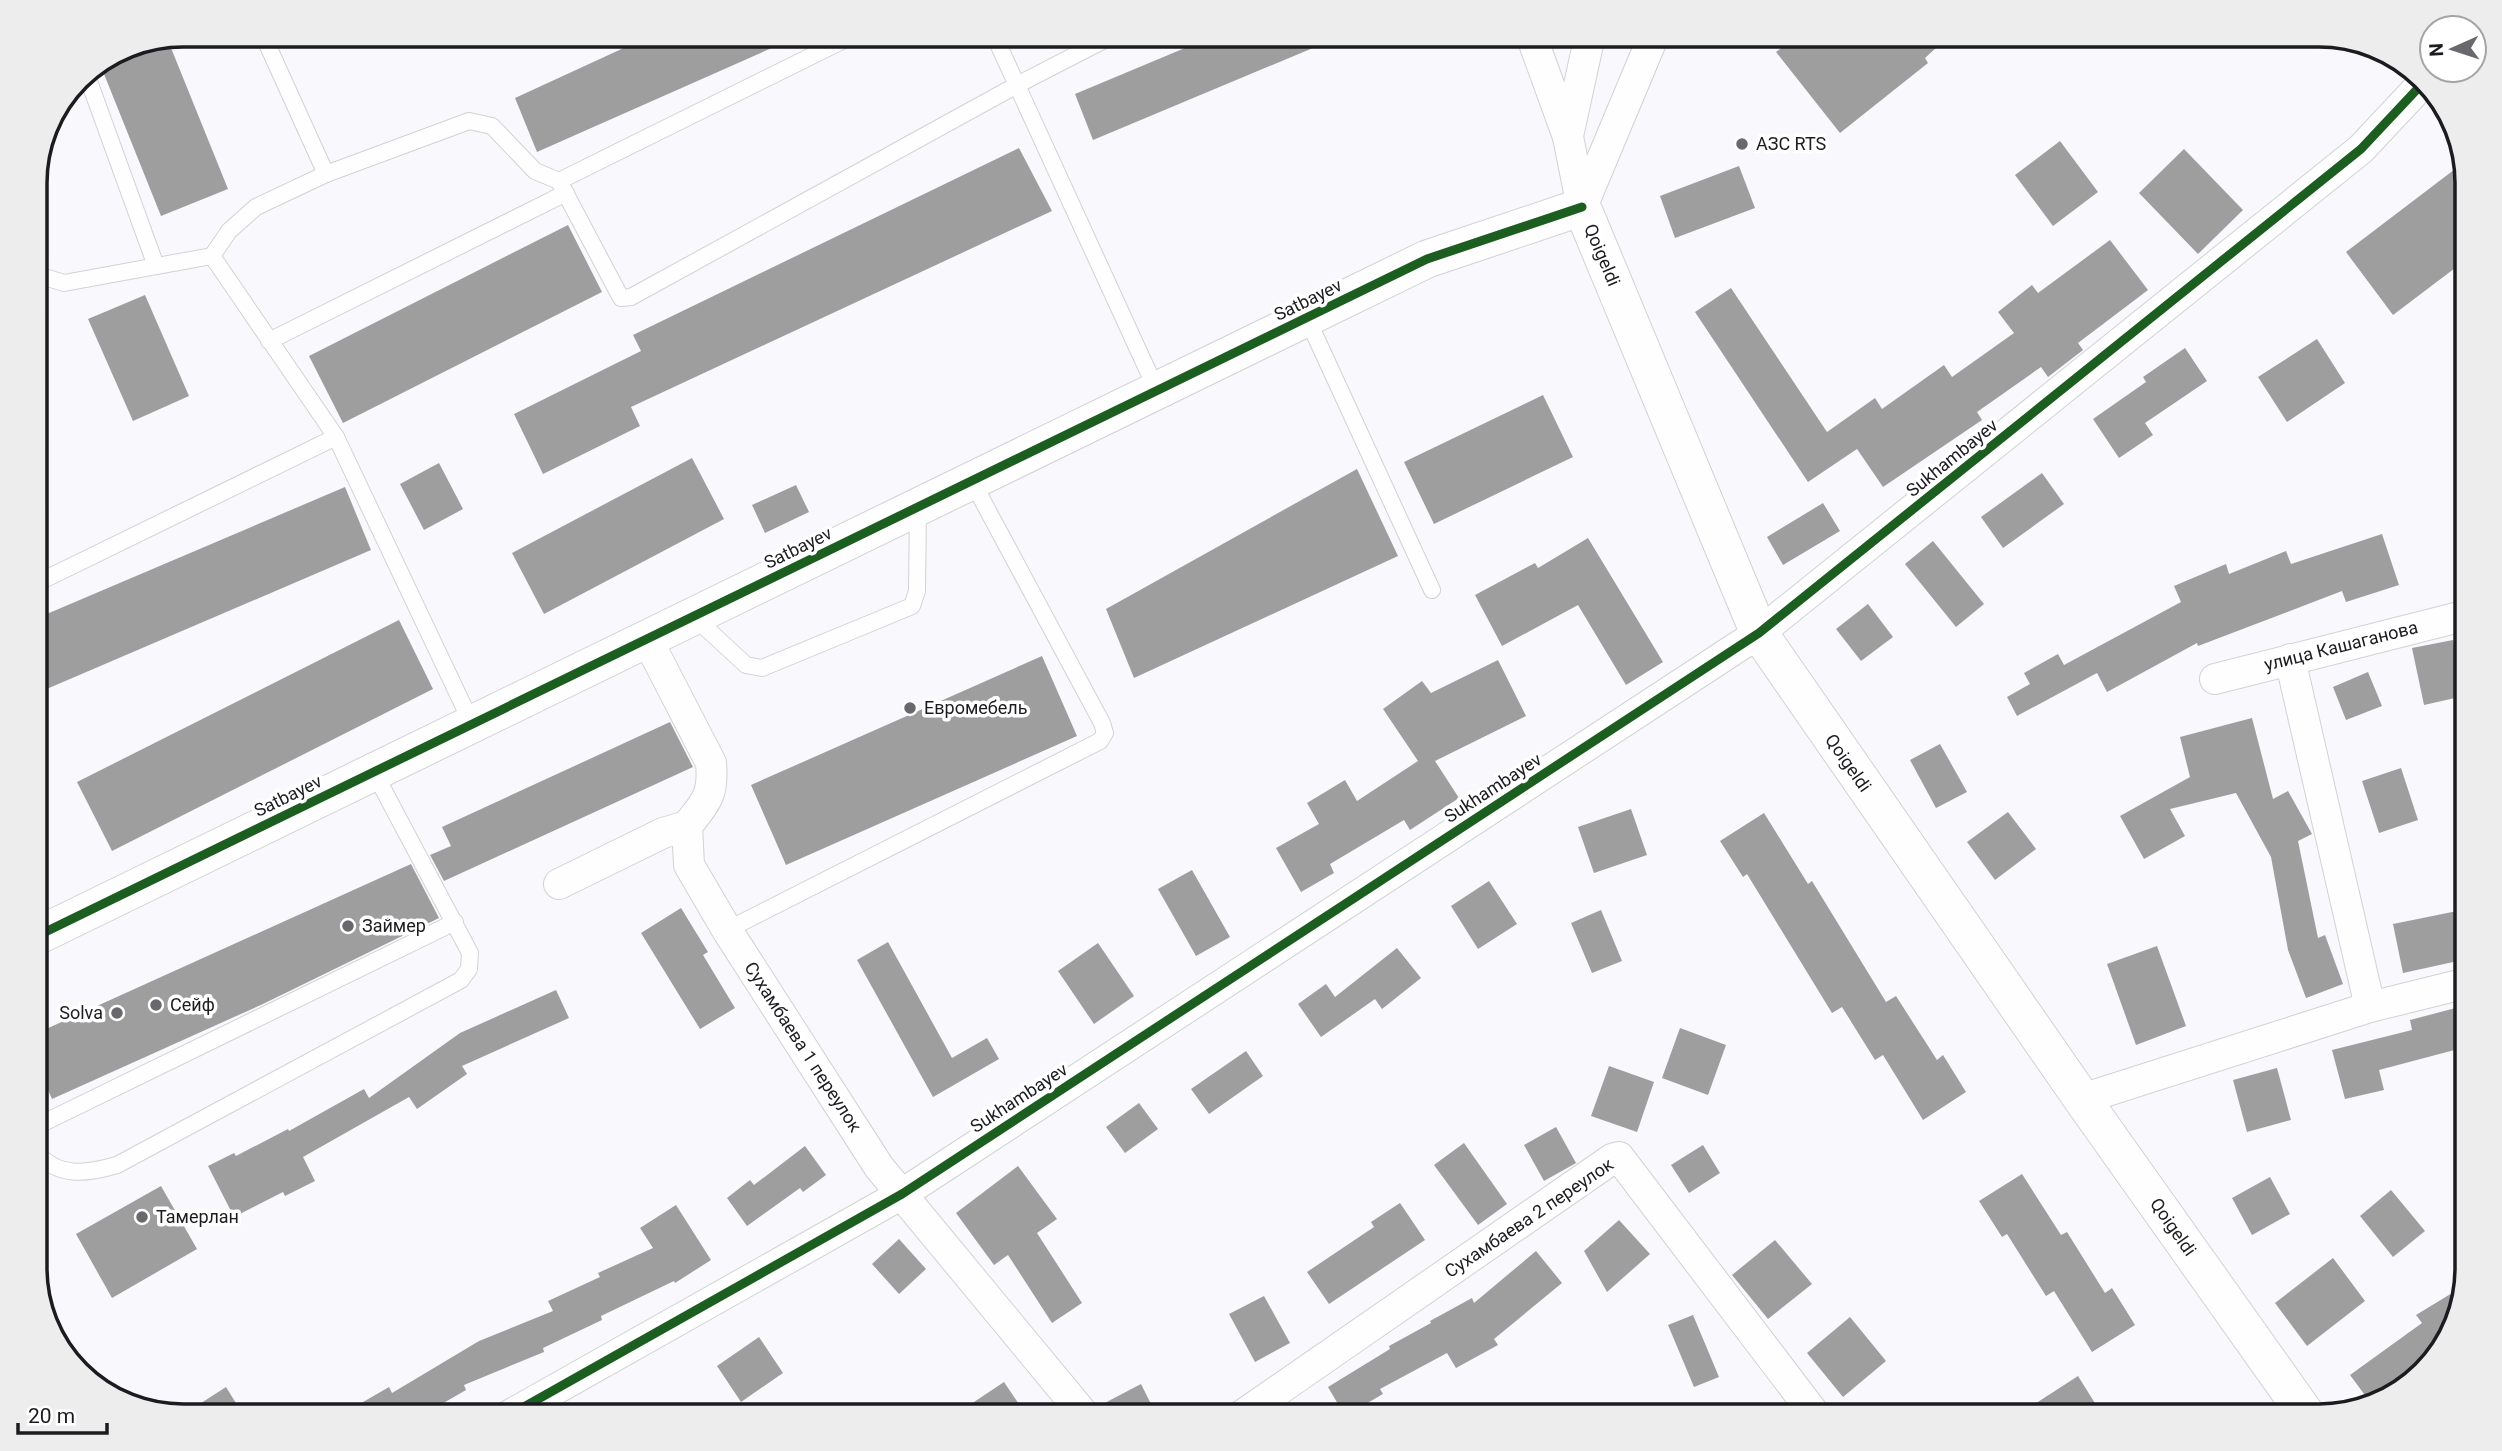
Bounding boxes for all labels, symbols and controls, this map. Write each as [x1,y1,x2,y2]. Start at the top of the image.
north arrow [2418,14,2488,84]
text: N [2425,43,2448,57]
place label: АЗС RTS [1756,133,1827,154]
marker: АЗС RTS [1734,136,1750,152]
street label: Qoigeldi [1580,221,1625,289]
street label: Satbayev [1271,274,1345,325]
street label: Sukhambayev [1902,414,2002,501]
street label: Satbayev [761,522,835,573]
street label: улица Кашаганова [2262,616,2420,675]
place label: Евромебель [924,697,1027,718]
marker: Евромебель [902,700,918,716]
street label: Qoigeldi [1821,730,1876,796]
street label: Sukhambayev [1440,748,1545,827]
street label: Satbayev [251,770,325,821]
place label: Займер [362,915,426,936]
marker: Займер [340,918,356,934]
street label: Сухамбаева 1 переулок [740,958,866,1136]
place label: Сейф [170,994,215,1015]
marker: Сейф [148,997,164,1013]
place label: Solva [59,1002,103,1023]
marker: Solva [109,1005,125,1021]
street label: Sukhambayev [966,1058,1071,1137]
street label: Сухамбаева 2 переулок [1440,1153,1617,1282]
street label: Qoigeldi [2146,1194,2201,1260]
place label: Тамерлан [156,1206,239,1227]
marker: Тамерлан [134,1209,150,1225]
scale bar [18,1392,107,1436]
text: 20 m [28,1404,75,1428]

